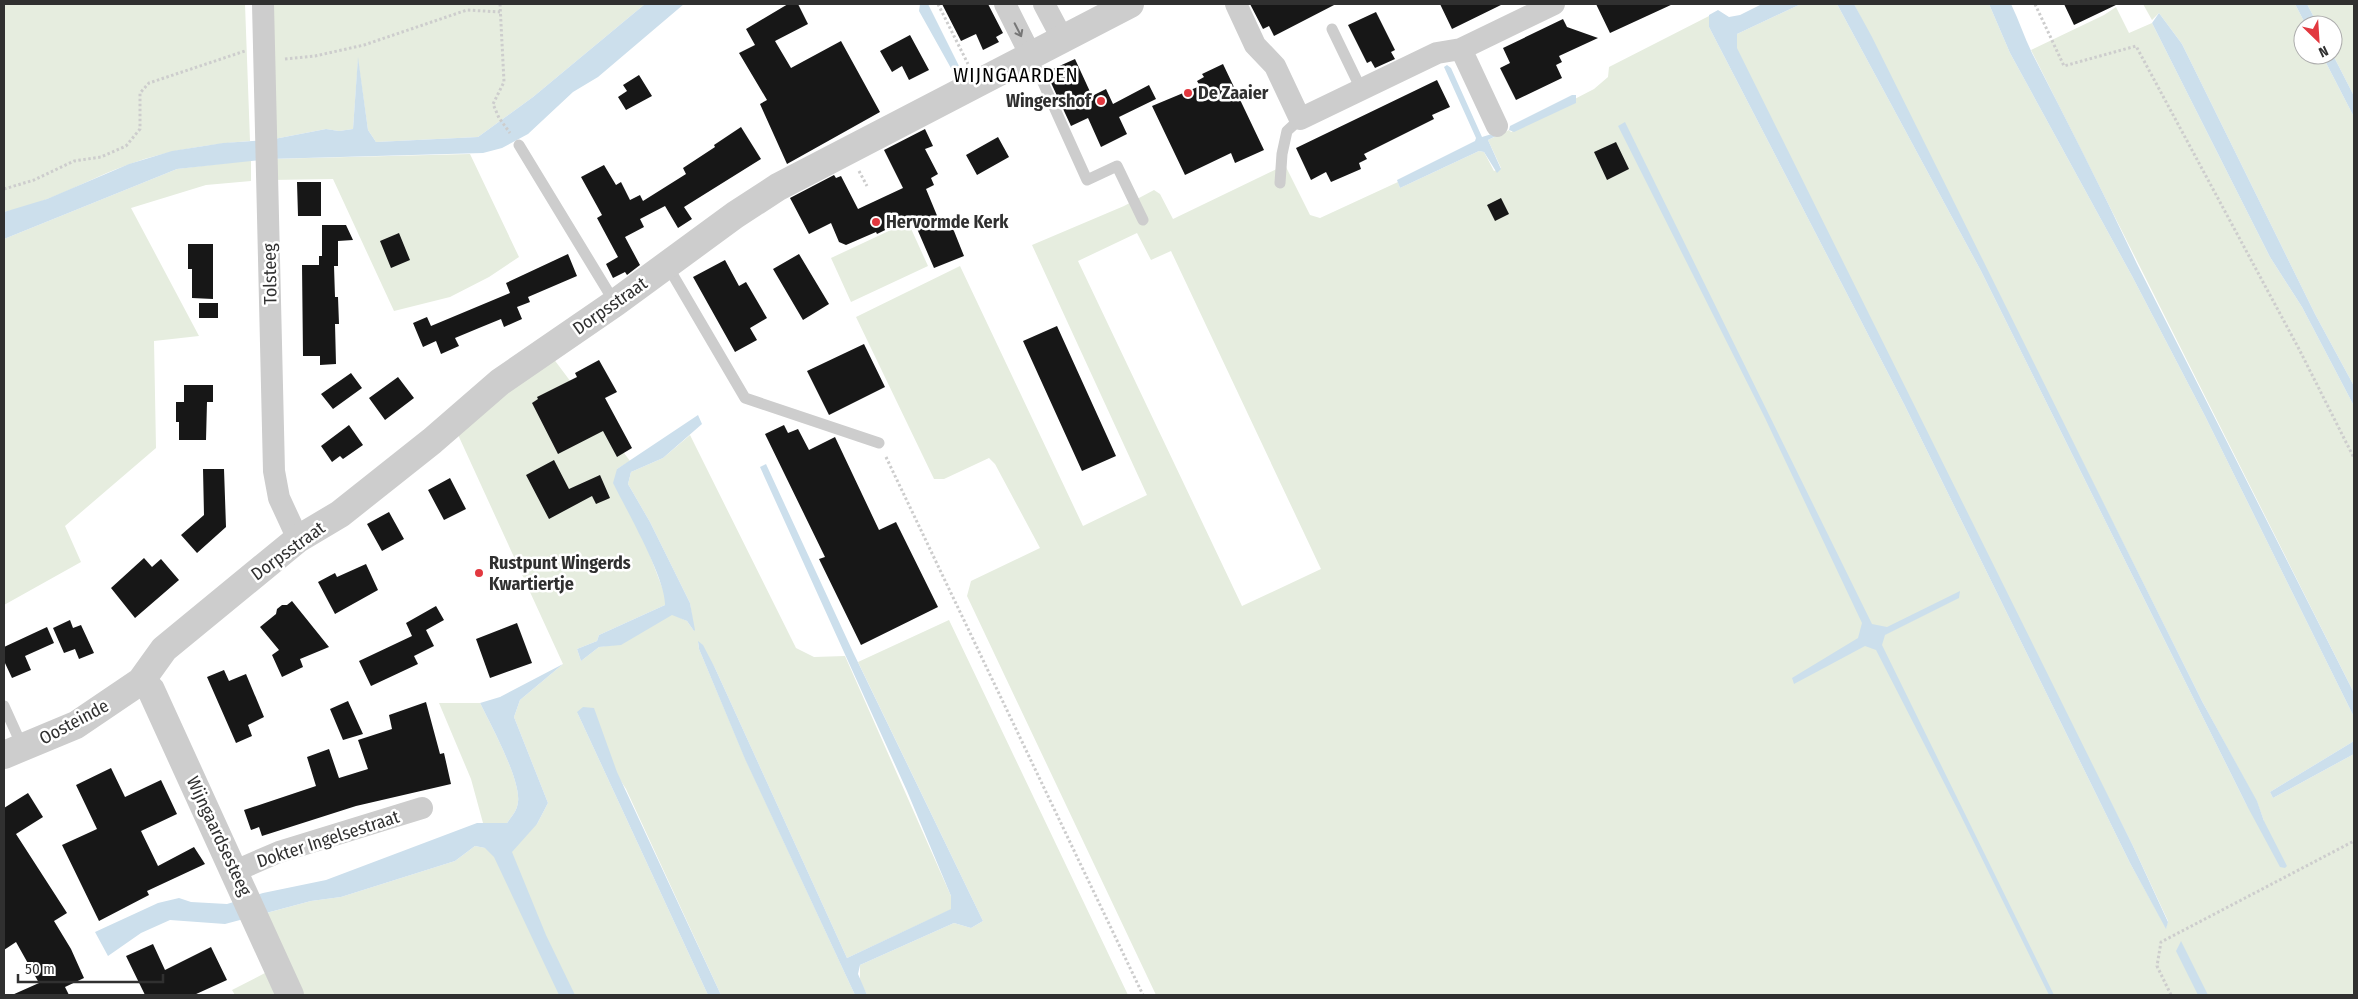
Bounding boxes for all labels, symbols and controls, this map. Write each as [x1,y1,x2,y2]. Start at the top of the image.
north arrow [2293,15,2343,65]
one-way arrow [1014,22,1023,37]
text: N [2316,42,2331,61]
district label: WIJNGAARDEN [953,63,1079,87]
place label: De Zaaier [1198,82,1269,104]
marker: De Zaaier [1182,87,1194,99]
place label: Wingershof [1006,90,1093,112]
marker: Wingershof [1095,95,1107,107]
place label: Hervormde Kerk [886,211,1009,233]
marker: Hervormde Kerk [870,216,882,228]
street label: Tolsteeg [258,243,282,305]
street label: Dorpsstraat [568,272,652,340]
street label: Dorpsstraat [247,517,329,585]
place label: Rustpunt Wingerds Kwartiertje [489,552,631,595]
marker: Rustpunt Wingerds Kwartiertje [473,567,485,579]
street label: Oosteinde [35,695,113,749]
street label: Wijngaardsesteeg [182,773,257,900]
street label: Dokter Ingelsestraat [254,806,402,872]
scale bar [18,952,162,984]
text: 50 m [25,960,55,978]

